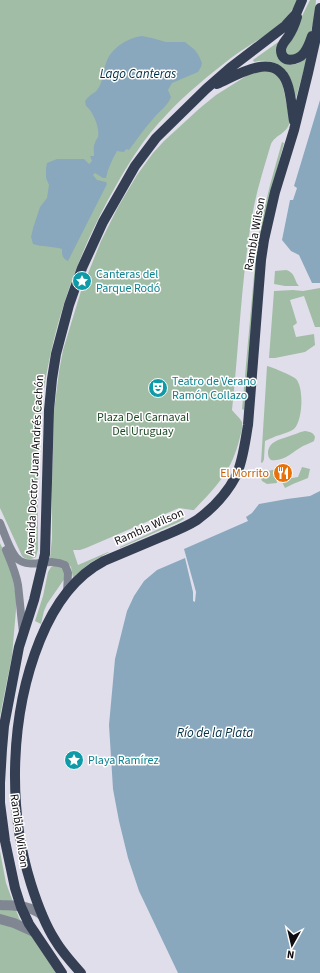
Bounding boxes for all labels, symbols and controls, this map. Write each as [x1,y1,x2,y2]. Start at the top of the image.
water label: Lago Canteras [100,65,176,83]
street label: Rambla Wilson [240,196,270,272]
place label: Canteras del Parque Rodó [96,266,160,297]
place icon: Canteras del Parque Rodó [71,270,93,292]
place label: Teatro de Verano Ramón Collazo [172,373,256,404]
street label: Avenida Doctor Juan Andrés Cachón [22,374,48,556]
theatre icon: Teatro de Verano Ramón Collazo [147,377,169,399]
park label: Plaza Del Carnaval Del Uruguay [97,409,189,440]
restaurant icon: El Morrito [272,462,294,484]
place label: El Morrito [220,465,269,482]
street label: Rambla Wilson [112,504,186,550]
water label: Río de la Plata [177,724,253,742]
place icon: Playa Ramírez [63,749,85,771]
place label: Playa Ramírez [88,752,159,769]
street label: Rambla Wilson [5,793,33,869]
north arrow [272,925,312,965]
text: N [286,946,295,962]

